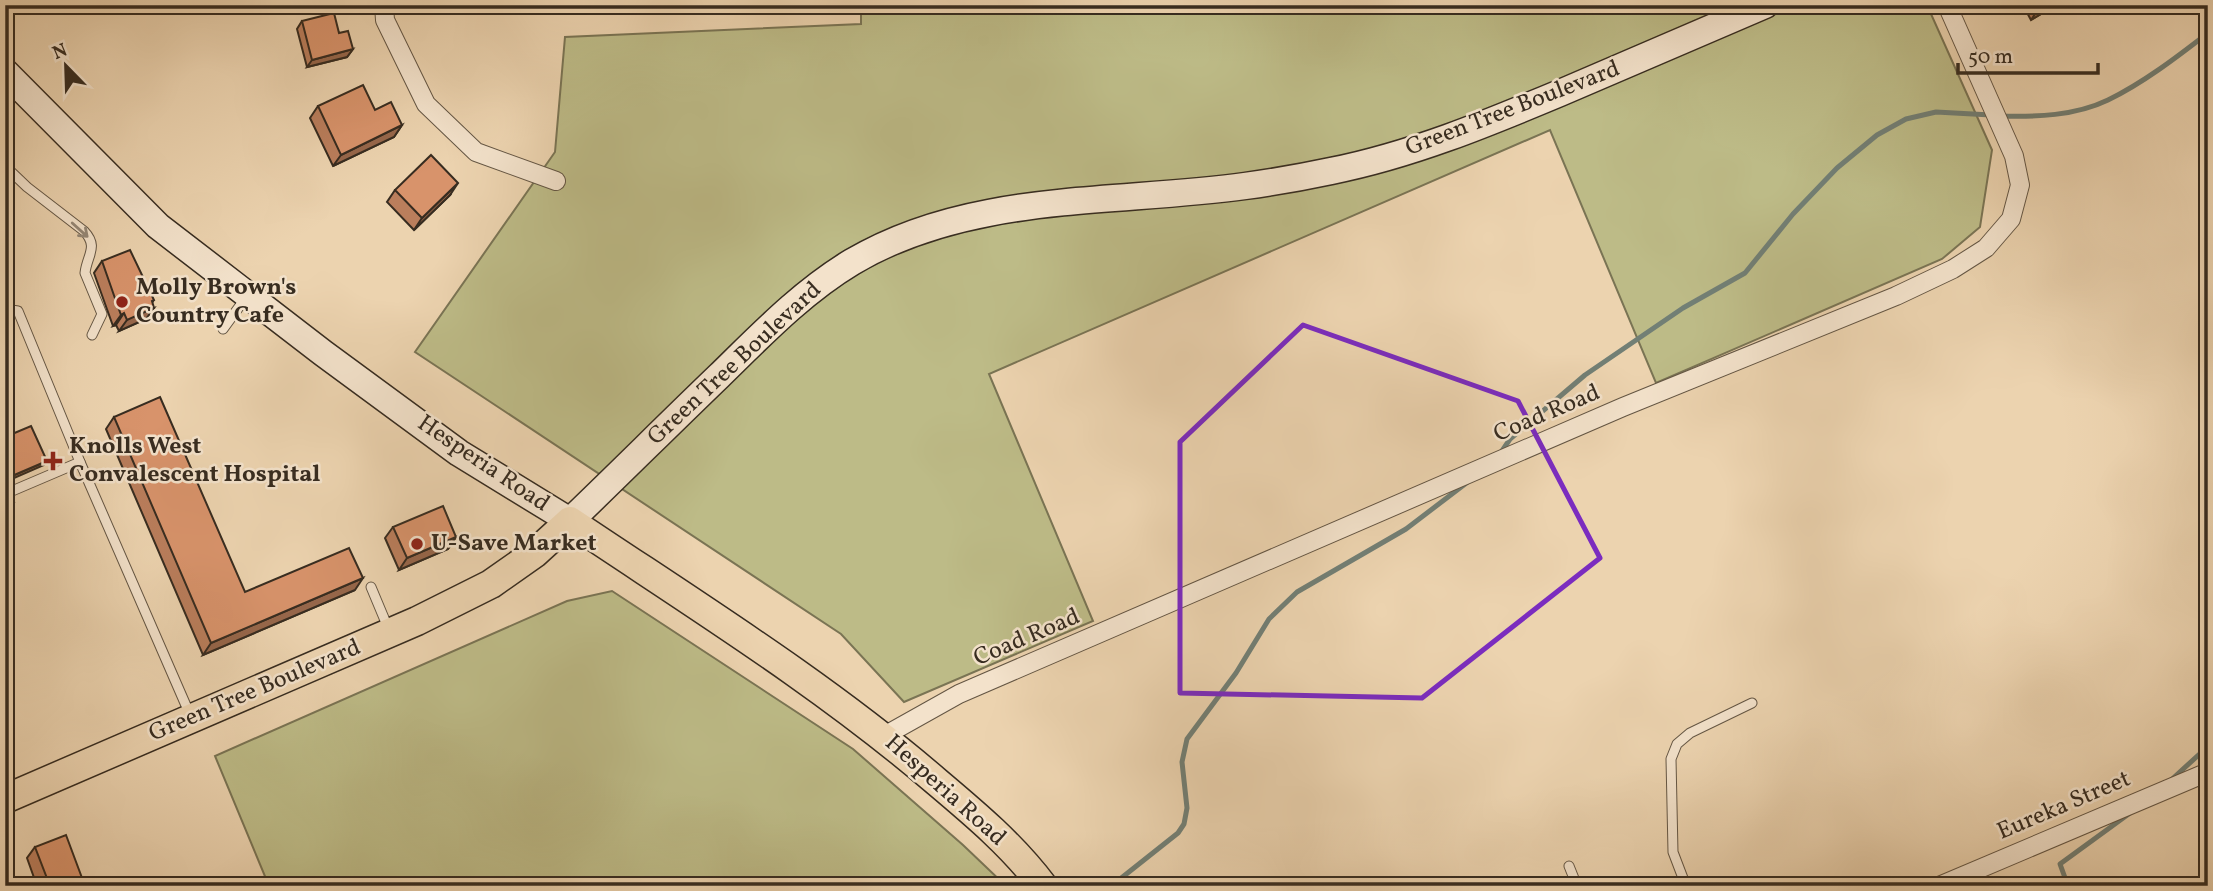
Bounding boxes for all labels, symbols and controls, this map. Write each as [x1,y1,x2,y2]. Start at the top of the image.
north arrow [32,32,102,102]
scale bar [1958,32,2098,76]
text: N [49,37,72,67]
text: 50 m [1968,43,2013,72]
street label: Green Tree Boulevard [1401,52,1625,166]
one-way arrow [71,221,88,238]
place label: Molly Brown's Country Cafe [136,271,296,333]
street label: Green Tree Boulevard [640,274,830,454]
marker: Molly Brown's Country Cafe [114,294,130,310]
street label: Coad Road [1488,376,1606,452]
street label: Hesperia Road [410,407,556,521]
place label: Knolls West Convalescent Hospital [69,430,320,492]
marker: Knolls West Convalescent Hospital [43,451,63,471]
place label: U-Save Market [431,527,597,561]
marker: U-Save Market [409,536,425,552]
street label: Coad Road [968,600,1086,676]
street label: Green Tree Boulevard [144,631,366,751]
street label: Hesperia Road [877,727,1013,855]
street label: Eureka Street [1992,763,2136,849]

